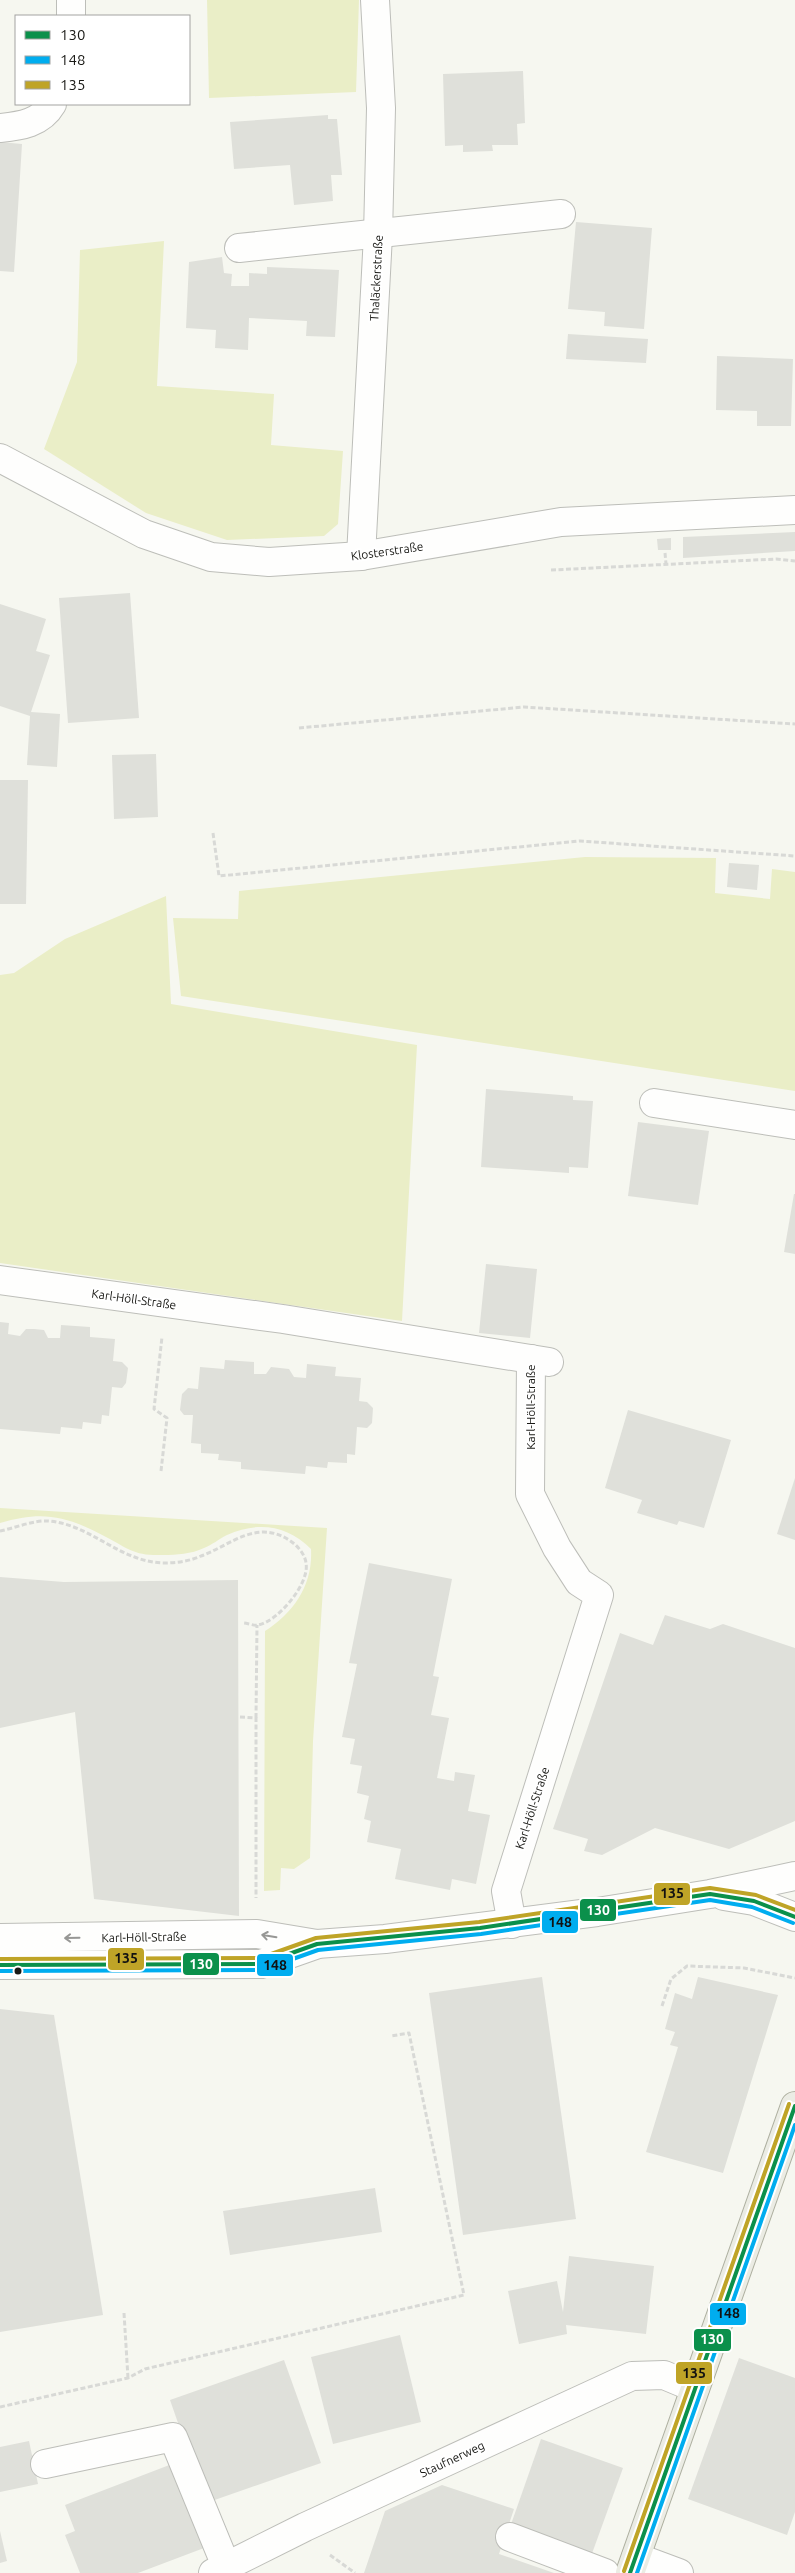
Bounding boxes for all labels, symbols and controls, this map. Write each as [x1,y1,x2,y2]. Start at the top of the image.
legend [15,15,190,105]
text: 130 [60,26,85,43]
text: 148 [60,51,85,68]
text: 135 [60,76,85,93]
street label: Thaläckerstraße [367,235,385,321]
street label: Klosterstraße [350,539,424,563]
street label: Karl-Höll-Straße [91,1287,177,1311]
street label: Karl-Höll-Straße [524,1364,537,1450]
street label: Karl-Höll-Straße [513,1765,551,1851]
line badge: 135 [653,1882,691,1906]
text: 135 [660,1885,684,1901]
line badge: 130 [579,1898,617,1922]
text: 130 [586,1902,610,1918]
line badge: 148 [541,1910,579,1934]
text: 148 [548,1914,572,1930]
street label: Karl-Höll-Straße [101,1930,187,1944]
one-way arrow [262,1931,278,1941]
one-way arrow [64,1933,80,1943]
line badge: 135 [107,1947,145,1971]
text: 135 [114,1950,138,1966]
line badge: 130 [182,1952,220,1976]
line badge: 148 [256,1953,294,1977]
text: 130 [189,1956,213,1972]
text: 148 [263,1957,287,1973]
unlabelled marker [13,1966,23,1976]
line badge: 148 [709,2302,747,2326]
text: 148 [716,2305,740,2321]
line badge: 130 [693,2328,732,2352]
text: 130 [700,2331,724,2347]
line badge: 135 [675,2361,713,2385]
text: 135 [682,2365,706,2381]
street label: Staufnerweg [418,2438,486,2480]

